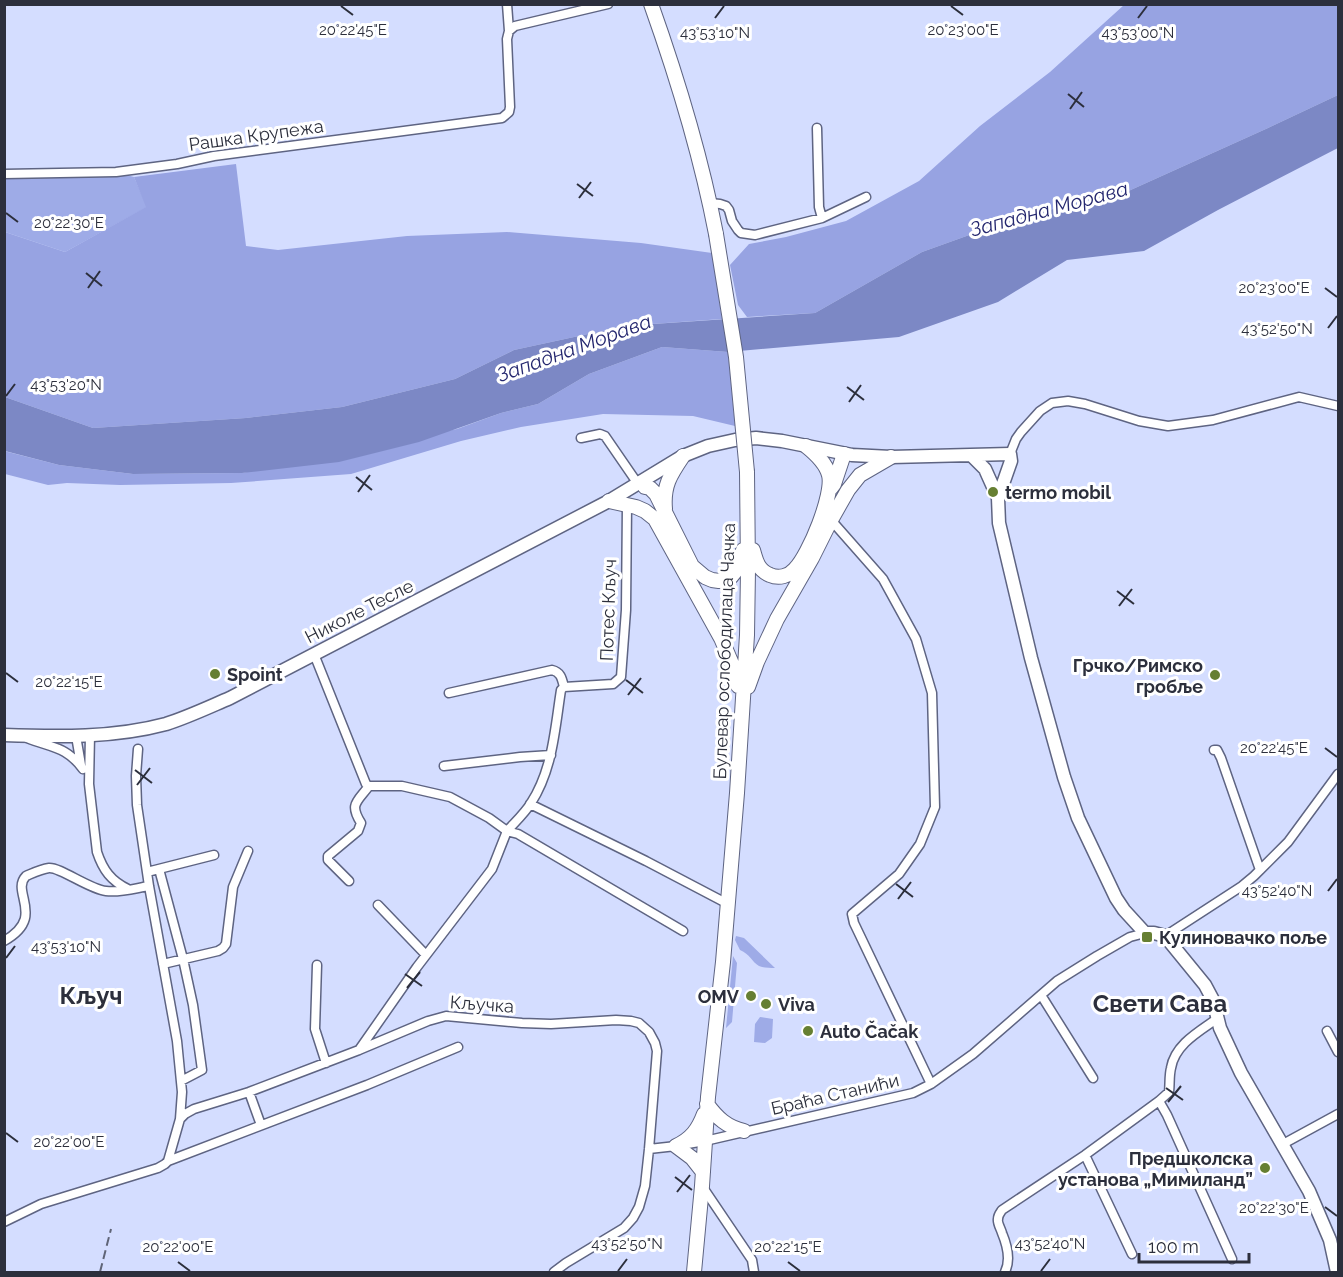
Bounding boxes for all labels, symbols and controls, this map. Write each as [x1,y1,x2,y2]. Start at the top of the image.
text: 20°22'45"E [319,21,387,39]
text: 20°23'00"E [927,21,999,39]
text: 43°53'10"N [680,24,750,42]
text: 43°53'00"N [1102,24,1174,42]
street label: Рашка Крупежа [187,115,325,155]
water label: Западна Морава [967,176,1131,242]
text: 20°22'30"E [34,214,104,232]
text: 20°23'00"E [1238,279,1310,297]
water label: Западна Морава [494,309,654,387]
text: 43°52'50"N [1241,320,1313,338]
text: 43°53'20"N [30,376,102,394]
place label: termo mobil [1005,482,1111,503]
marker: termo mobil [986,485,1000,499]
street label: Булевар ослободилаца Чачка [709,522,739,780]
street label: Потес Кључ [596,559,620,661]
street label: Николе Тесле [301,575,417,647]
place label: Грчко/Римско гробље [1073,655,1203,697]
place label: Spoint [227,664,283,685]
marker: Spoint [208,667,222,681]
marker: Грчко/Римско гробље [1208,668,1222,682]
text: 20°22'15"E [35,673,103,691]
text: 20°22'45"E [1240,739,1308,757]
text: 43°52'40"N [1242,882,1312,900]
place label: Кулиновачко поље [1159,927,1327,948]
marker: Кулиновачко поље [1140,930,1154,944]
text: 43°53'10"N [31,938,101,956]
district label: Кључ [59,981,123,1010]
place label: OMV [698,986,740,1007]
marker: OMV [744,989,758,1003]
district label: Свети Сава [1093,989,1227,1018]
street label: Кључка [449,991,515,1017]
place label: Viva [778,994,815,1015]
marker: Viva [759,997,773,1011]
place label: Auto Čačak [820,1020,919,1042]
marker: Auto Čačak [801,1024,815,1038]
street label: Браћа Станићи [769,1069,901,1119]
text: 20°22'00"E [34,1133,104,1151]
place label: Предшколска установа „Мимиланд” [1058,1148,1253,1190]
marker: Предшколска установа „Мимиланд” [1258,1161,1272,1175]
text: 20°22'30"E [1239,1199,1309,1217]
scale bar [1139,1226,1248,1264]
text: 43°52'50"N [591,1235,663,1253]
text: 43°52'40"N [1015,1235,1085,1253]
text: 100 m [1148,1236,1199,1257]
text: 20°22'00"E [143,1238,213,1256]
text: 20°22'15"E [754,1238,822,1256]

